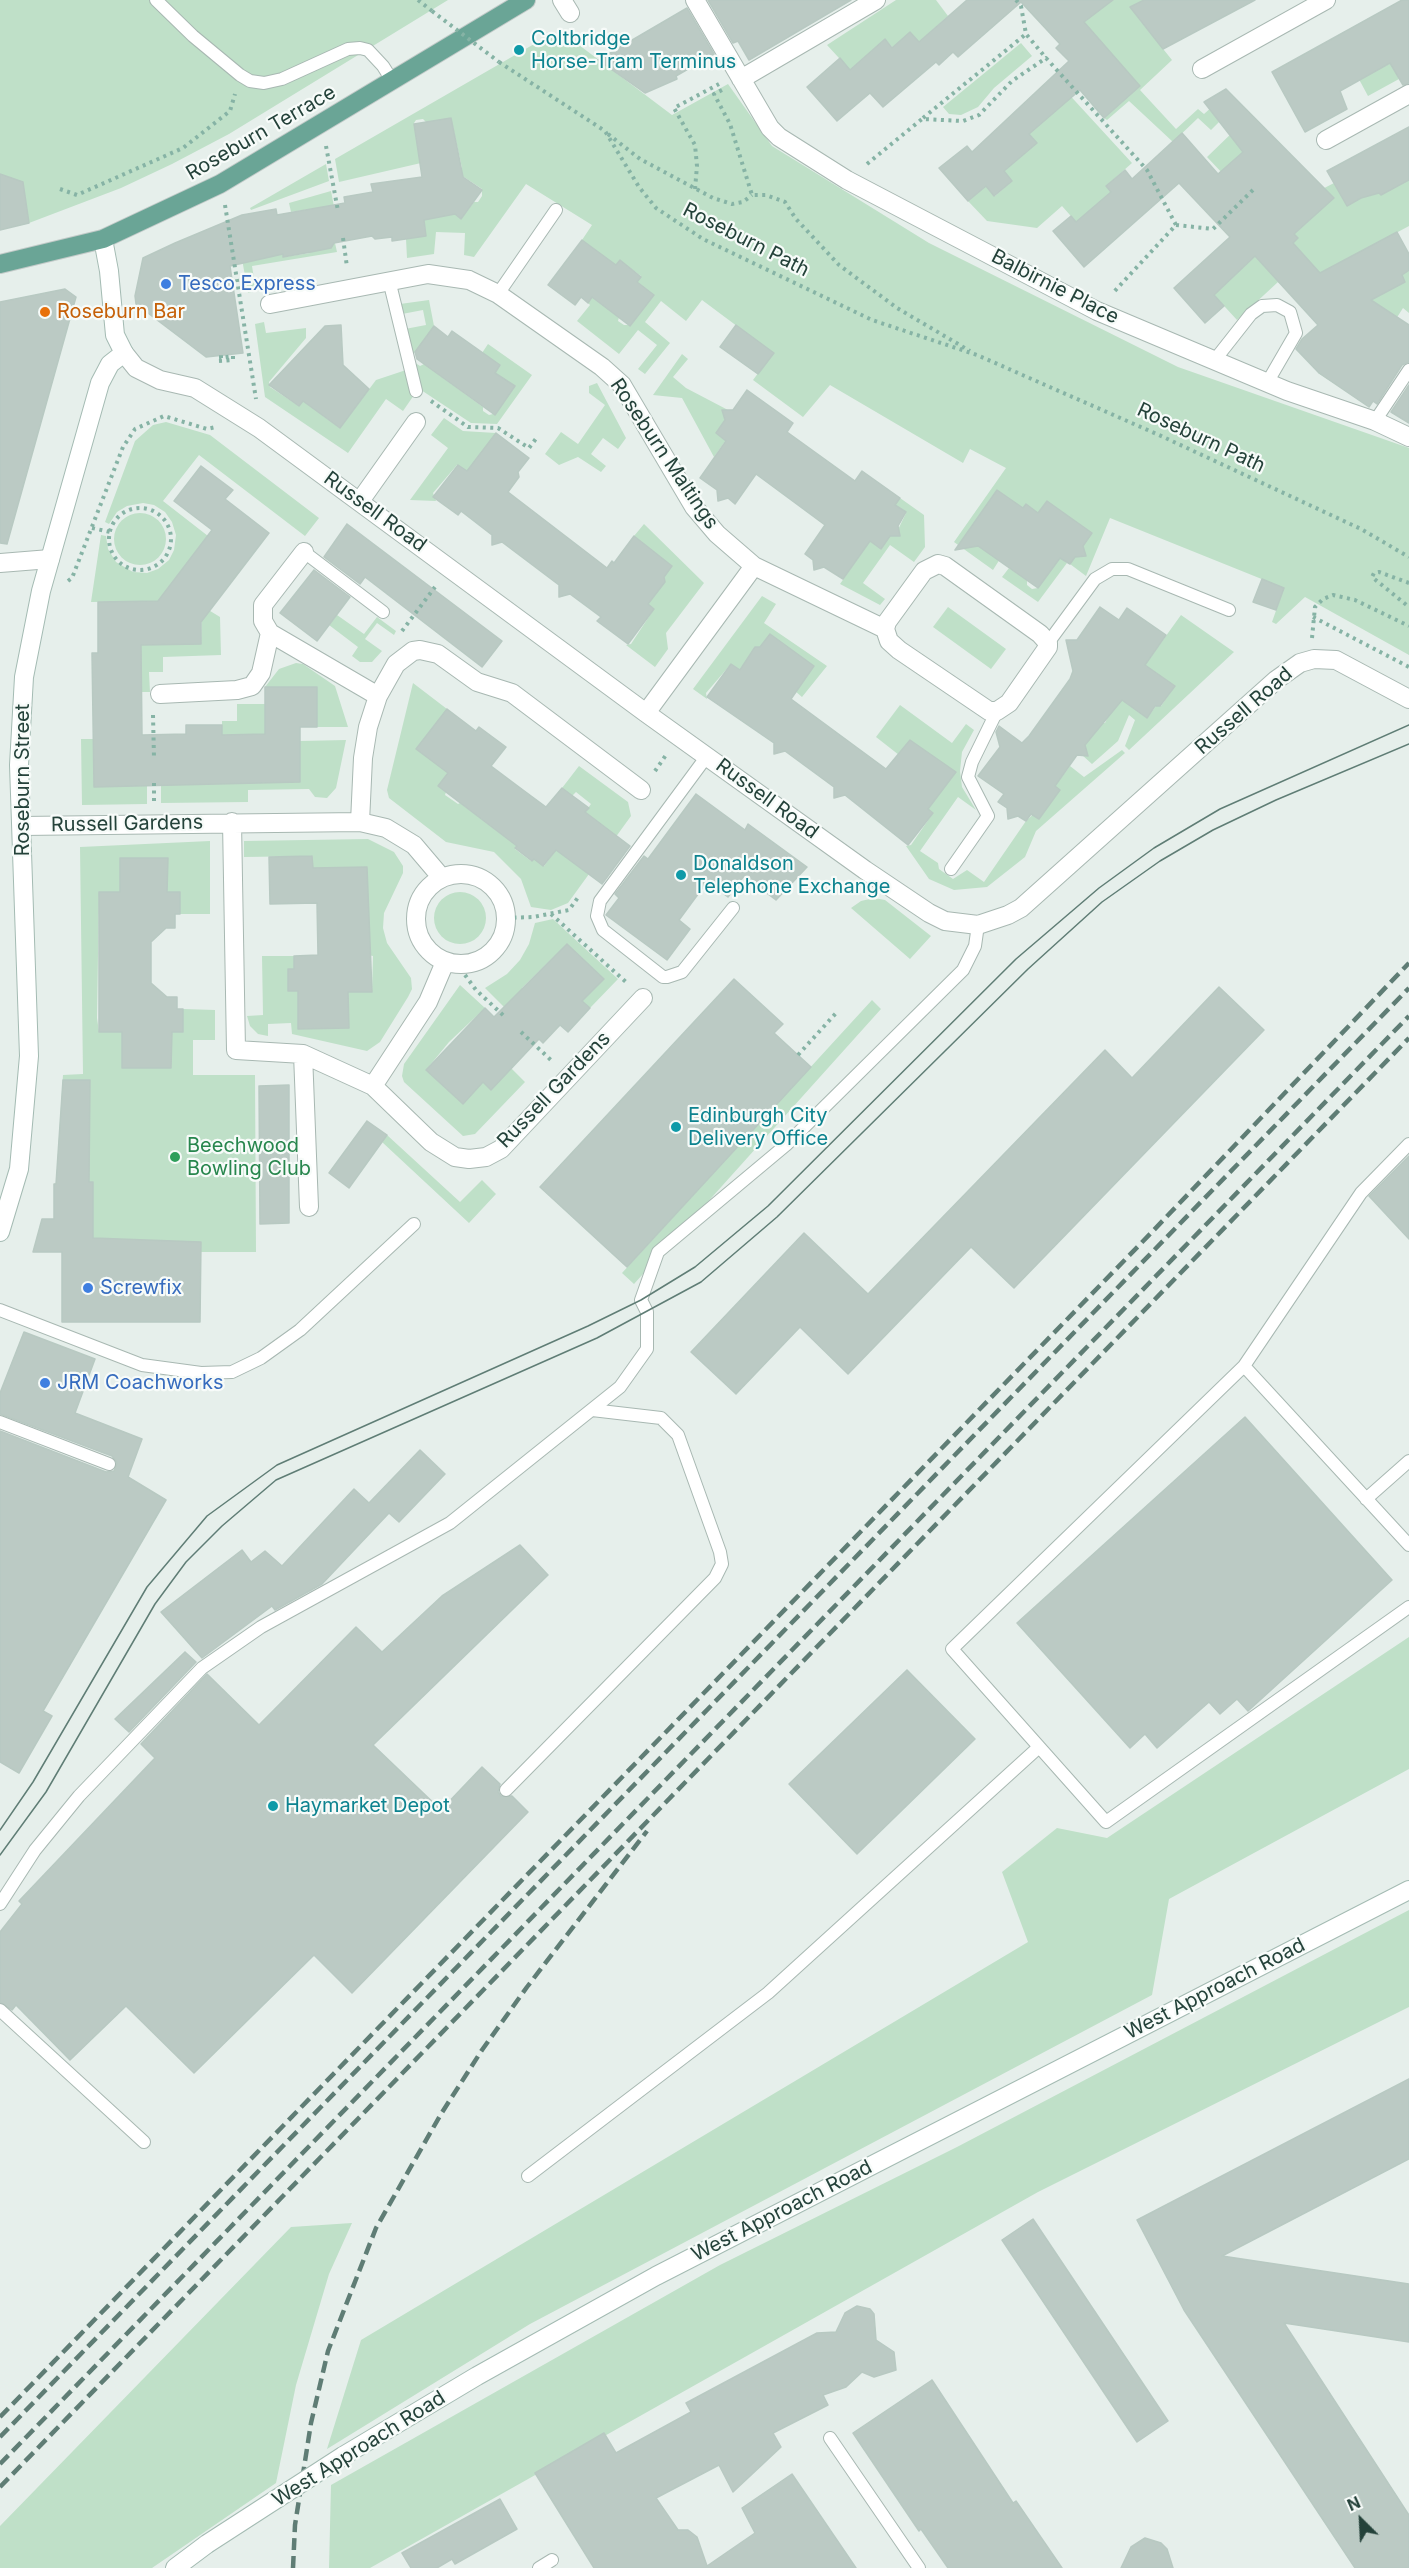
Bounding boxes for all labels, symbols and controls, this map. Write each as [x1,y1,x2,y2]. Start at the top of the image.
place label: Coltbridge Horse-Tram Terminus [531,27,736,74]
marker: Coltbridge Horse-Tram Terminus [512,43,526,57]
street label: Roseburn Terrace [182,80,340,186]
street label: Roseburn Path [679,198,813,282]
street label: Balbirnie Place [987,245,1123,329]
place label: Tesco Express [178,272,316,296]
marker: Tesco Express [159,277,173,291]
place label: Roseburn Bar [57,300,185,324]
marker: Roseburn Bar [38,305,52,319]
street label: Roseburn Maltings [605,374,723,534]
street label: Roseburn Path [1133,398,1269,478]
street label: Russell Road [319,467,431,557]
street label: Russell Road [1190,662,1298,760]
street label: Roseburn Street [11,704,35,856]
street label: Russell Road [711,754,823,844]
street label: Russell Gardens [51,811,203,837]
place label: Donaldson Telephone Exchange [693,852,890,899]
marker: Donaldson Telephone Exchange [674,868,688,882]
street label: Russell Gardens [492,1027,616,1153]
place label: Edinburgh City Delivery Office [688,1104,828,1151]
marker: Edinburgh City Delivery Office [669,1120,683,1134]
place label: Beechwood Bowling Club [187,1134,311,1181]
marker: Beechwood Bowling Club [168,1150,182,1164]
place label: Screwfix [100,1276,182,1300]
marker: Screwfix [81,1281,95,1295]
place label: JRM Coachworks [57,1371,224,1395]
marker: JRM Coachworks [38,1376,52,1390]
place label: Haymarket Depot [285,1794,450,1818]
marker: Haymarket Depot [266,1799,280,1813]
street label: West Approach Road [1121,1933,1309,2045]
street label: West Approach Road [688,2155,876,2267]
street label: West Approach Road [268,2386,450,2512]
north arrow [1331,2490,1391,2550]
text: N [1344,2492,1363,2515]

